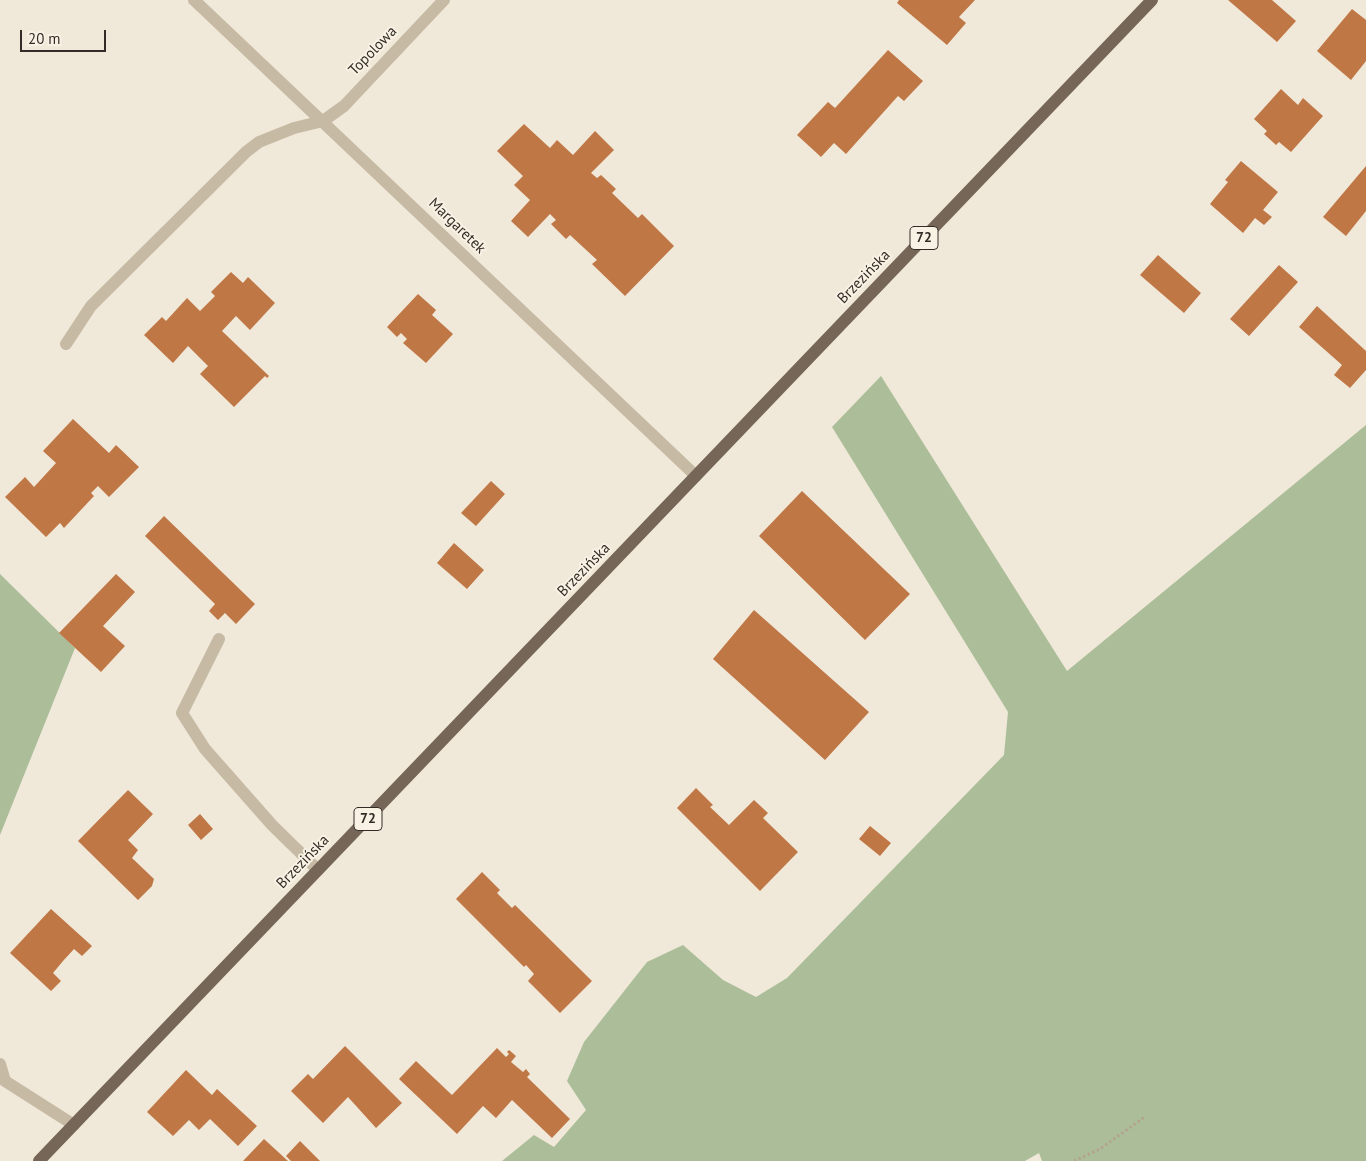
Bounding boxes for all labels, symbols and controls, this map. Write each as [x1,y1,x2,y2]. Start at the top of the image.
scale bar [22,20,109,52]
street label: Topolowa [345,23,401,79]
text: 20 m [28,29,61,48]
street label: Margaretek [425,194,489,258]
road number: 72 [910,227,938,250]
street label: Brzezińska [834,246,894,308]
street label: Brzezińska [554,539,614,601]
road number: 72 [354,808,382,831]
street label: Brzezińska [273,831,333,893]

